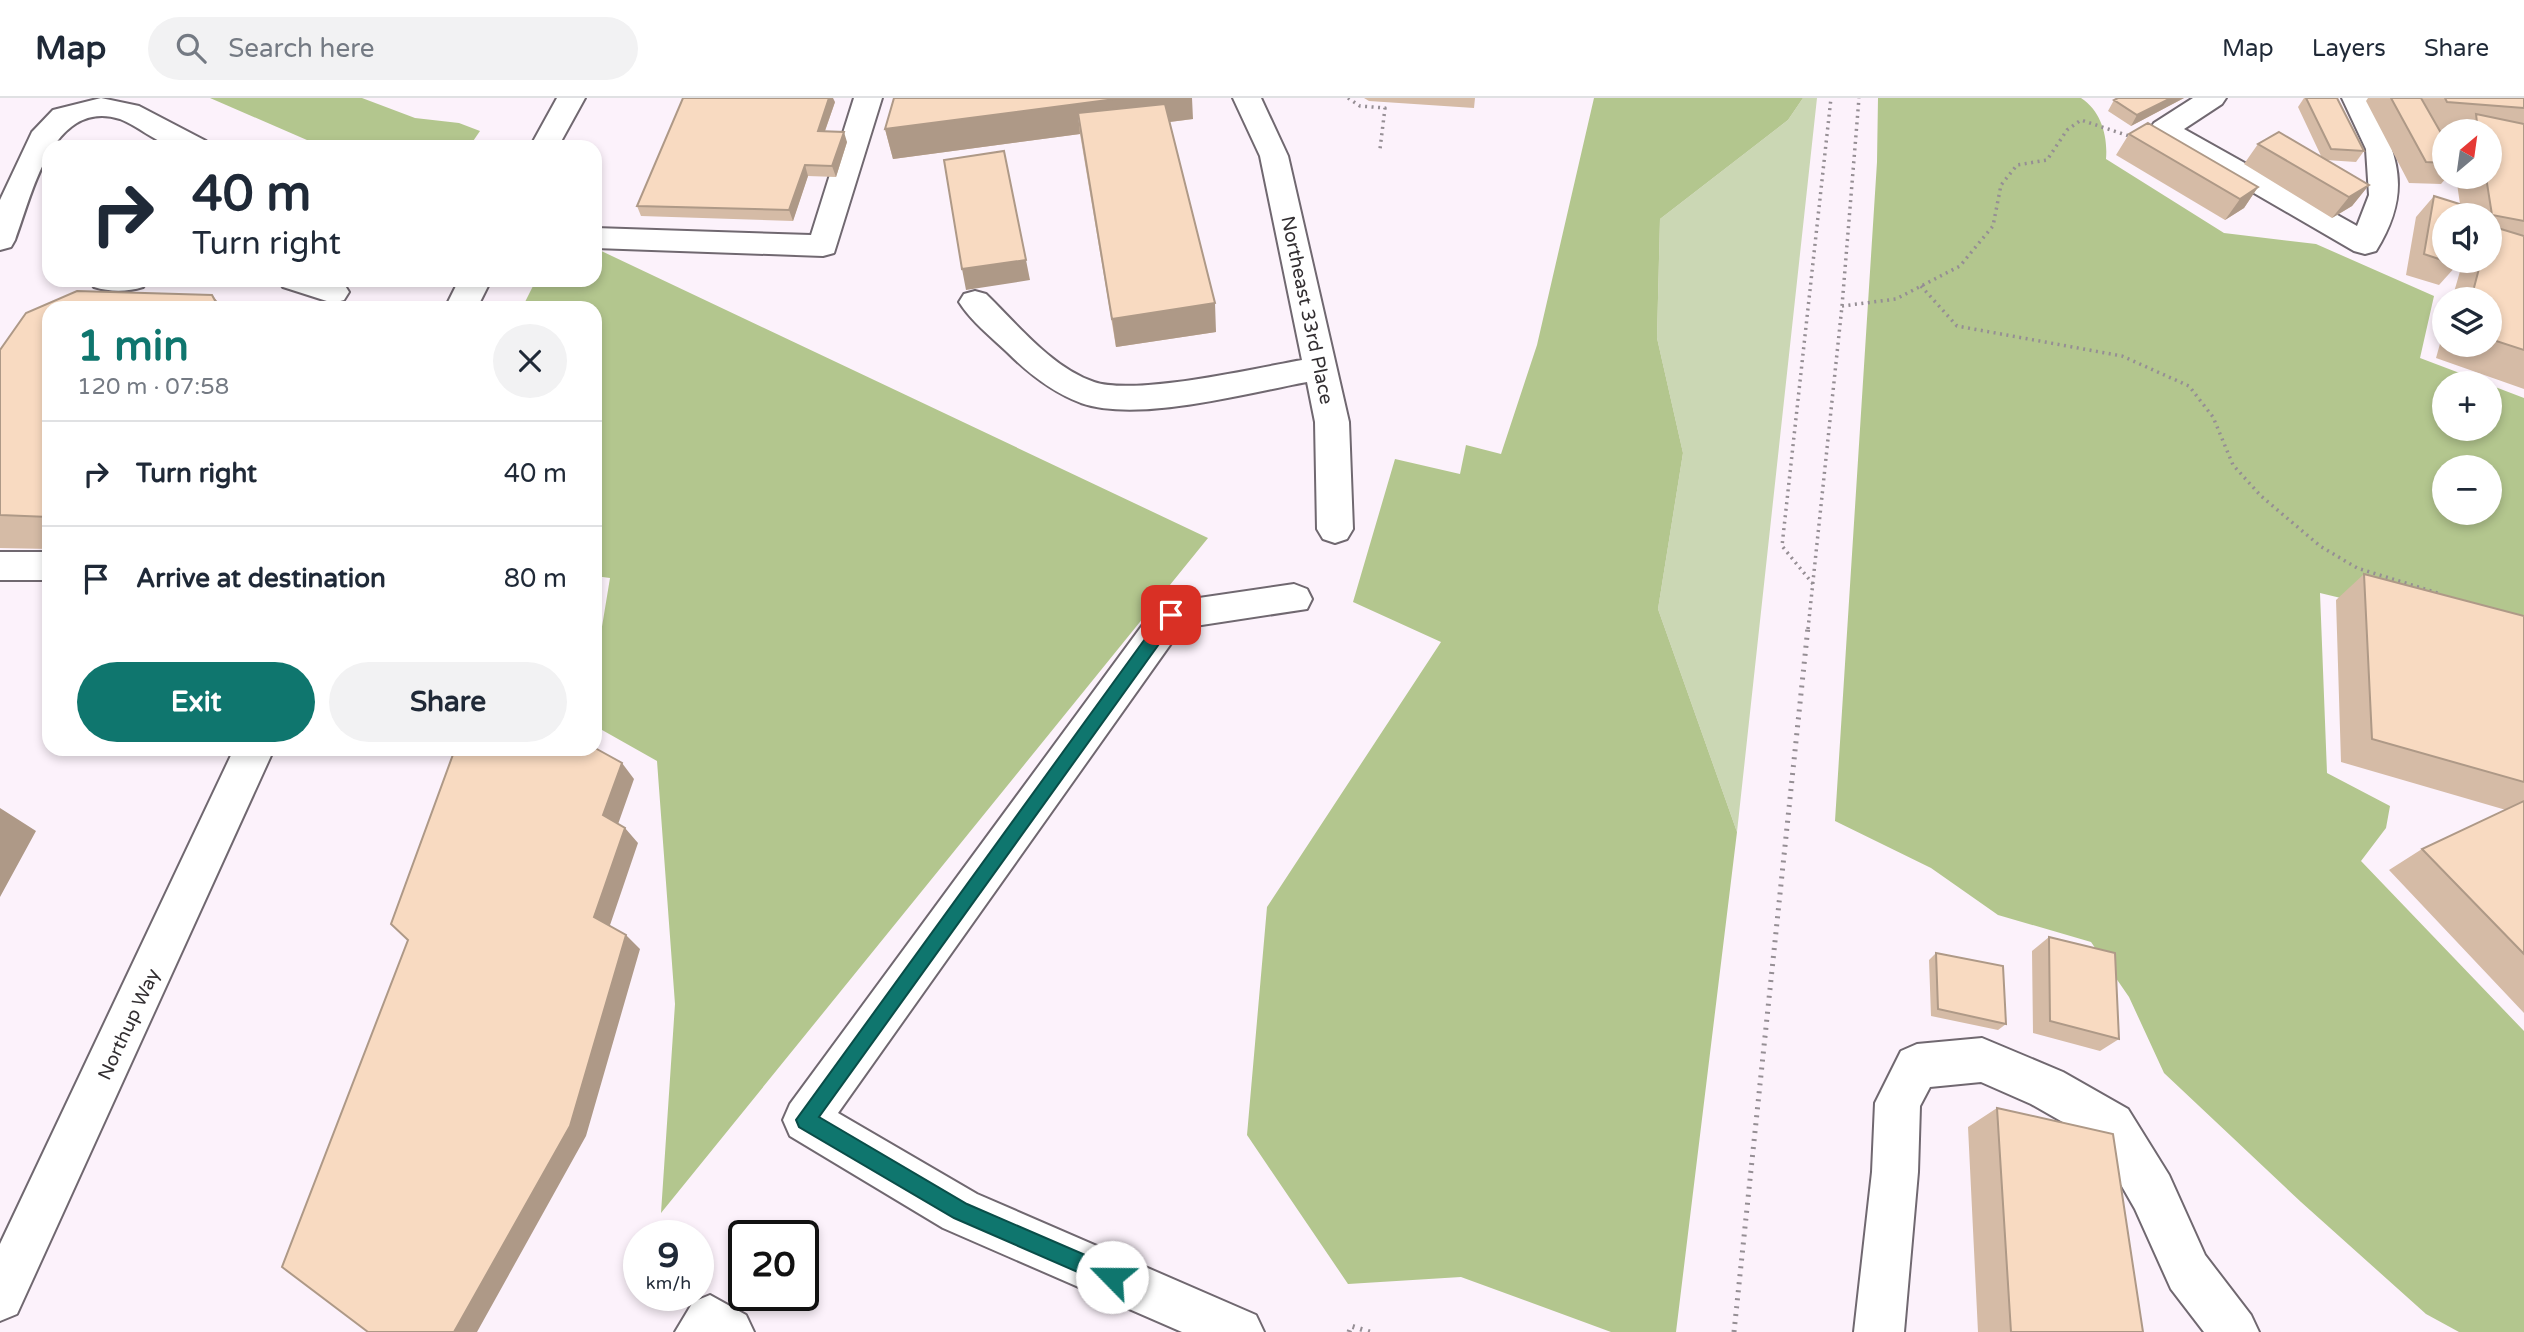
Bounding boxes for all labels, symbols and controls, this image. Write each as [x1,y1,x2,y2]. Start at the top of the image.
search box [148,17,638,80]
text: Map [35,29,106,68]
icon: search [172,29,210,67]
text: Search here [228,33,374,64]
text: Map [2222,34,2274,63]
text: Layers [2312,34,2386,63]
text: Share [2424,34,2489,63]
north arrow [2432,119,2502,189]
map controls [2432,119,2502,525]
text: 40 m [192,165,311,224]
icon: right [77,168,168,259]
button: sound [2432,203,2502,273]
street label: Northeast 33rd Place [1276,214,1338,406]
text: Turn right [192,225,341,263]
button: layers [2432,287,2502,357]
text: 1 min [77,321,189,372]
button: close [493,324,567,398]
button: + [2432,371,2502,441]
text: 120 m · 07:58 [77,373,229,401]
icon: right [77,455,115,493]
button: − [2432,455,2502,525]
text: Turn right [136,458,257,489]
text: 40 m [504,458,567,489]
icon: arrive [77,560,115,598]
text: Arrive at destination [136,563,386,594]
text: 80 m [504,563,567,594]
pin [1141,585,1201,645]
icon: arrive [1152,596,1190,634]
button: Exit [77,662,315,742]
button: Share [329,662,567,742]
street label: Northup Way [94,965,164,1084]
speed limit sign: 20 [728,1220,819,1311]
text: 9 [658,1235,679,1277]
position arrow [1075,1240,1149,1314]
text: km/h [646,1272,691,1294]

